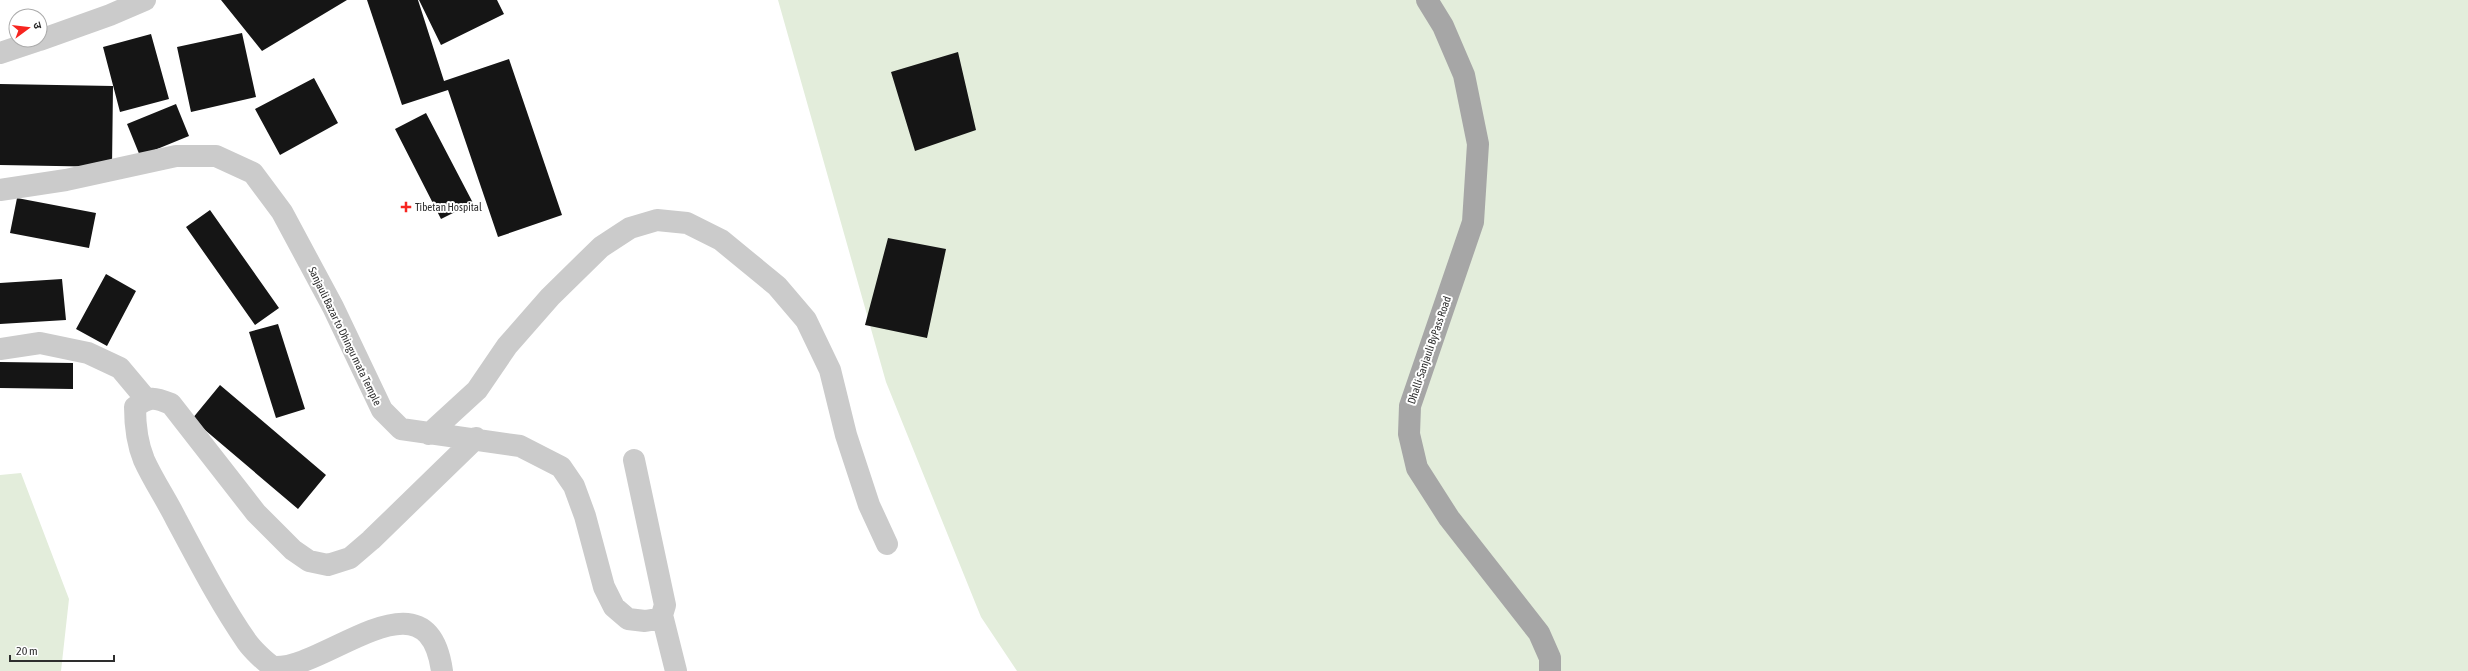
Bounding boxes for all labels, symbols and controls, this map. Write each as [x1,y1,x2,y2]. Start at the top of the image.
north arrow [8,8,48,48]
text: उ [31,21,44,31]
marker: Tibetan Hospital [400,201,412,213]
place label: Tibetan Hospital [415,201,482,213]
street label: Sanjauli Bazar to Dhingu mata Temple [306,265,384,407]
street label: Dhalli-Sanjauli ByPass Road [1405,295,1453,405]
scale bar [10,637,114,663]
text: 20 m [16,644,38,658]

